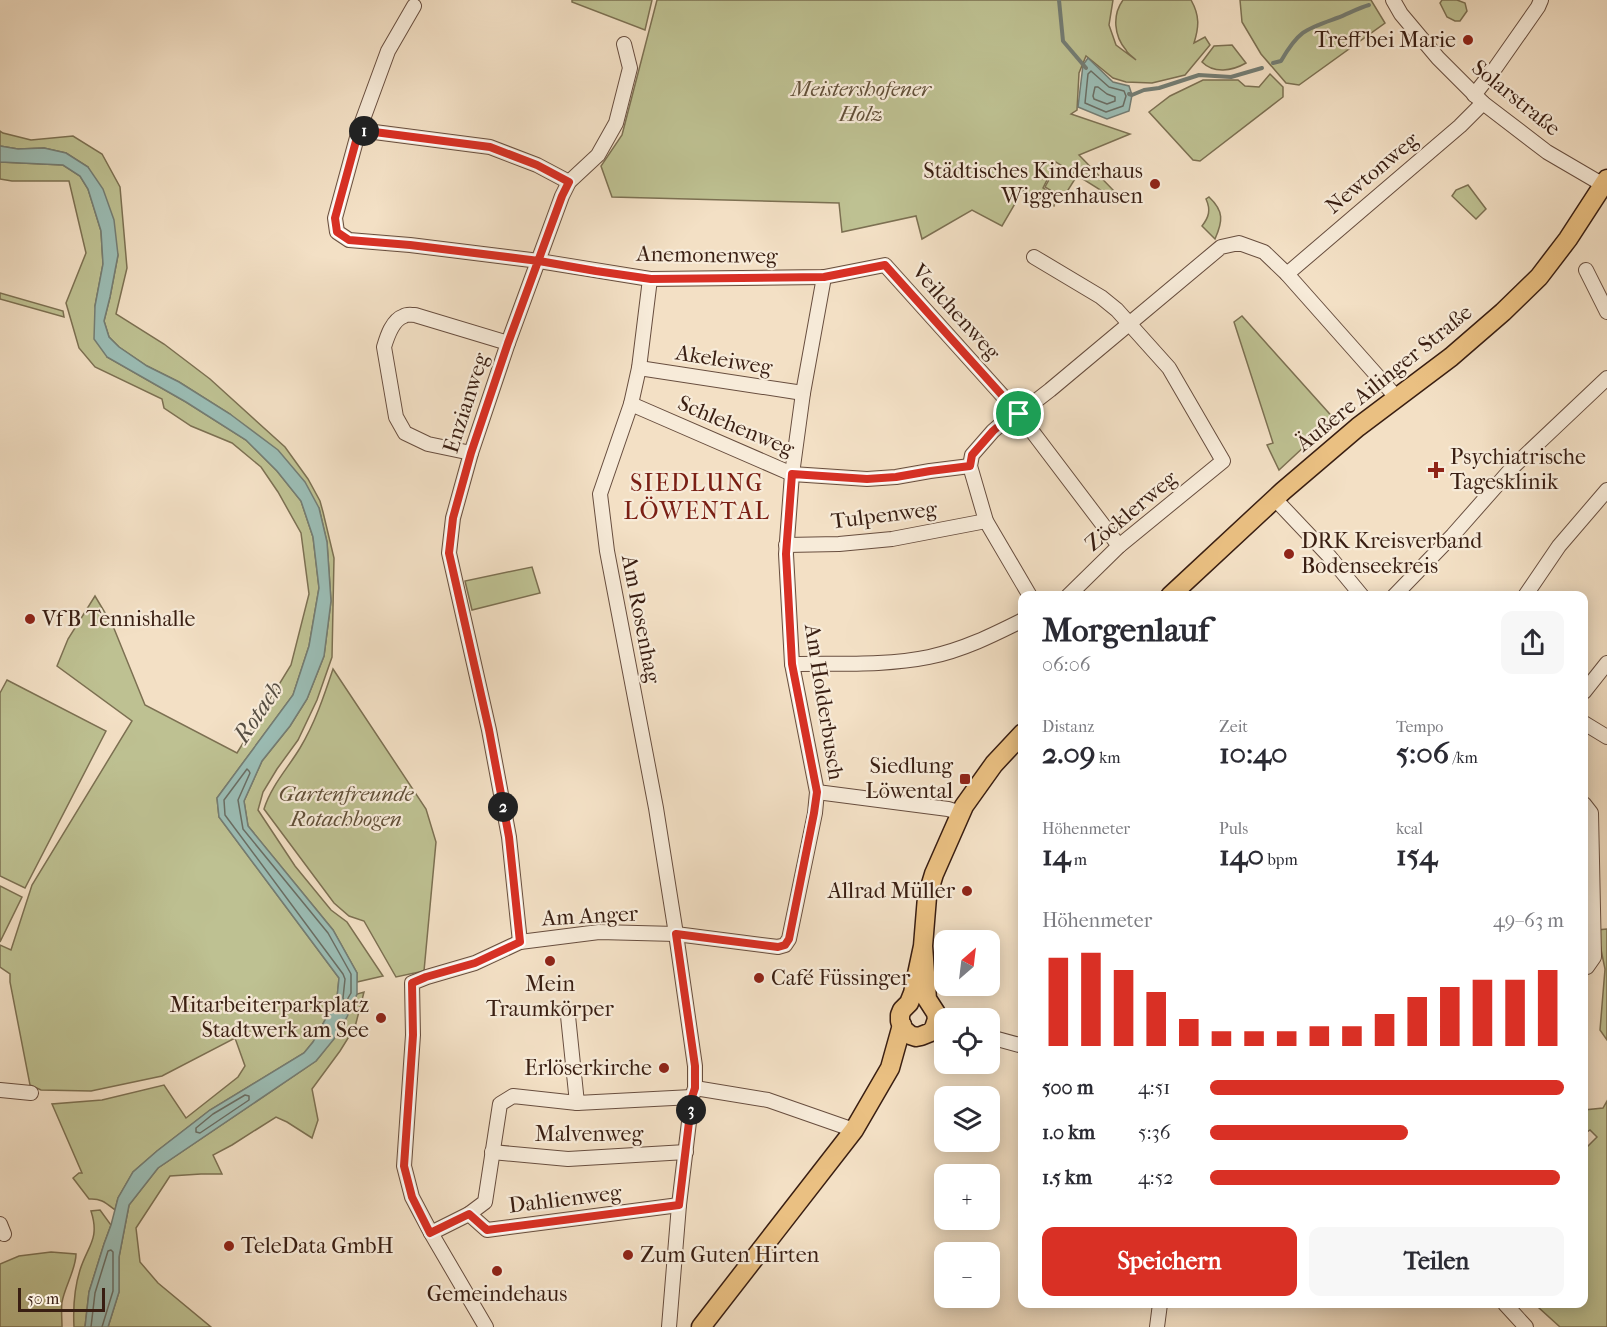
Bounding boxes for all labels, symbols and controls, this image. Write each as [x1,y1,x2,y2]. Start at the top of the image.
place label: Treff bei Marie [1314,27,1456,53]
marker: Treff bei Marie [1461,33,1475,47]
street label: Solarstraße [1466,54,1566,142]
park label: Meistershofener Holz [789,76,933,127]
pin: 1 [349,116,379,146]
text: 1 [361,121,367,140]
street label: Newtonweg [1320,127,1424,219]
place label: Städtisches Kinderhaus Wiggenhausen [923,158,1143,209]
marker: Städtisches Kinderhaus Wiggenhausen [1148,177,1162,191]
street label: Anemonenweg [635,241,778,269]
street label: Veilchenweg [906,258,1006,365]
street label: Äußere Ailinger Straße [1289,298,1477,458]
street label: Akeleiweg [673,339,774,381]
street label: Enzianweg [438,350,494,456]
pin [993,388,1044,439]
street label: Schlehenweg [674,390,798,462]
icon: arrive [1002,397,1035,430]
place label: Psychiatrische Tagesklinik [1450,444,1586,495]
marker: Psychiatrische Tagesklinik [1427,461,1445,479]
street label: Zöcklerweg [1080,465,1182,557]
district label: SIEDLUNG LÖWENTAL [624,469,770,525]
street label: Tulpenweg [830,496,939,534]
place label: DRK Kreisverband Bodenseekreis [1301,528,1483,579]
marker: DRK Kreisverband Bodenseekreis [1282,547,1296,561]
street label: Am Rosenhag [616,552,666,686]
place label: VfB Tennishalle [41,606,196,632]
text: Morgenlauf [1042,611,1209,650]
button: share [1501,611,1564,674]
marker: VfB Tennishalle [23,612,37,626]
street label: Am Holderbusch [799,621,849,782]
text: 06:06 [1042,653,1091,676]
water label: Rotach [226,676,289,750]
text: Distanz [1042,717,1094,736]
text: Zeit [1219,717,1248,736]
text: Tempo [1396,717,1443,736]
text: 2.09 [1042,736,1095,771]
text: 10:40 [1219,736,1288,771]
text: 5:06 [1396,736,1449,771]
text: km [1095,748,1120,767]
text: /km [1449,748,1478,767]
place label: Siedlung Löwental [865,753,953,804]
marker: Siedlung Löwental [958,772,972,786]
park label: Gartenfreunde Rotachbogen [279,781,415,832]
pin: 2 [488,792,518,822]
text: 2 [499,797,507,816]
text: Höhenmeter [1042,819,1130,838]
text: Puls [1219,819,1248,838]
text: kcal [1396,819,1423,838]
text: 14 [1042,838,1070,873]
text: 140 [1219,838,1264,873]
text: 154 [1396,838,1437,873]
text: m [1070,850,1087,869]
text: bpm [1264,850,1298,869]
place label: Allrad Müller [827,878,956,904]
marker: Allrad Müller [960,884,974,898]
street label: Am Anger [540,900,639,932]
text: Höhenmeter [1042,909,1152,932]
text: 49–63 m [1493,909,1564,932]
north arrow [934,930,1000,996]
map controls [934,930,1000,1308]
marker: Mein Traumkörper [543,954,557,968]
place label: Café Füssinger [771,965,911,991]
place label: Mein Traumkörper [486,971,614,1022]
marker: Café Füssinger [752,971,766,985]
place label: Mitarbeiterparkplatz Stadtwerk am See [170,992,369,1043]
button: locate [934,1008,1000,1074]
marker: Mitarbeiterparkplatz Stadtwerk am See [374,1011,388,1025]
place label: Erlöserkirche [524,1055,652,1081]
marker: Erlöserkirche [657,1061,671,1075]
text: 500 m [1042,1076,1094,1099]
text: 4:51 [1138,1076,1170,1099]
button: layers [934,1086,1000,1152]
pin: 3 [676,1095,706,1125]
text: 3 [688,1100,694,1119]
street label: Malvenweg [535,1121,643,1147]
text: 1.0 km [1042,1121,1095,1144]
text: 5:36 [1138,1121,1171,1144]
button: + [934,1164,1000,1230]
text: 1.5 km [1042,1166,1092,1189]
text: 4:52 [1138,1166,1174,1189]
street label: Dahlienweg [507,1179,623,1219]
button: Speichern [1042,1227,1297,1296]
button: Teilen [1309,1227,1564,1296]
place label: TeleData GmbH [241,1233,394,1259]
marker: TeleData GmbH [222,1239,236,1253]
place label: Zum Guten Hirten [640,1242,820,1268]
button: − [934,1242,1000,1308]
marker: Zum Guten Hirten [621,1248,635,1262]
marker: Gemeindehaus [490,1264,504,1278]
place label: Gemeindehaus [427,1281,567,1307]
scale bar [18,1285,105,1312]
text: 50 m [27,1289,59,1308]

